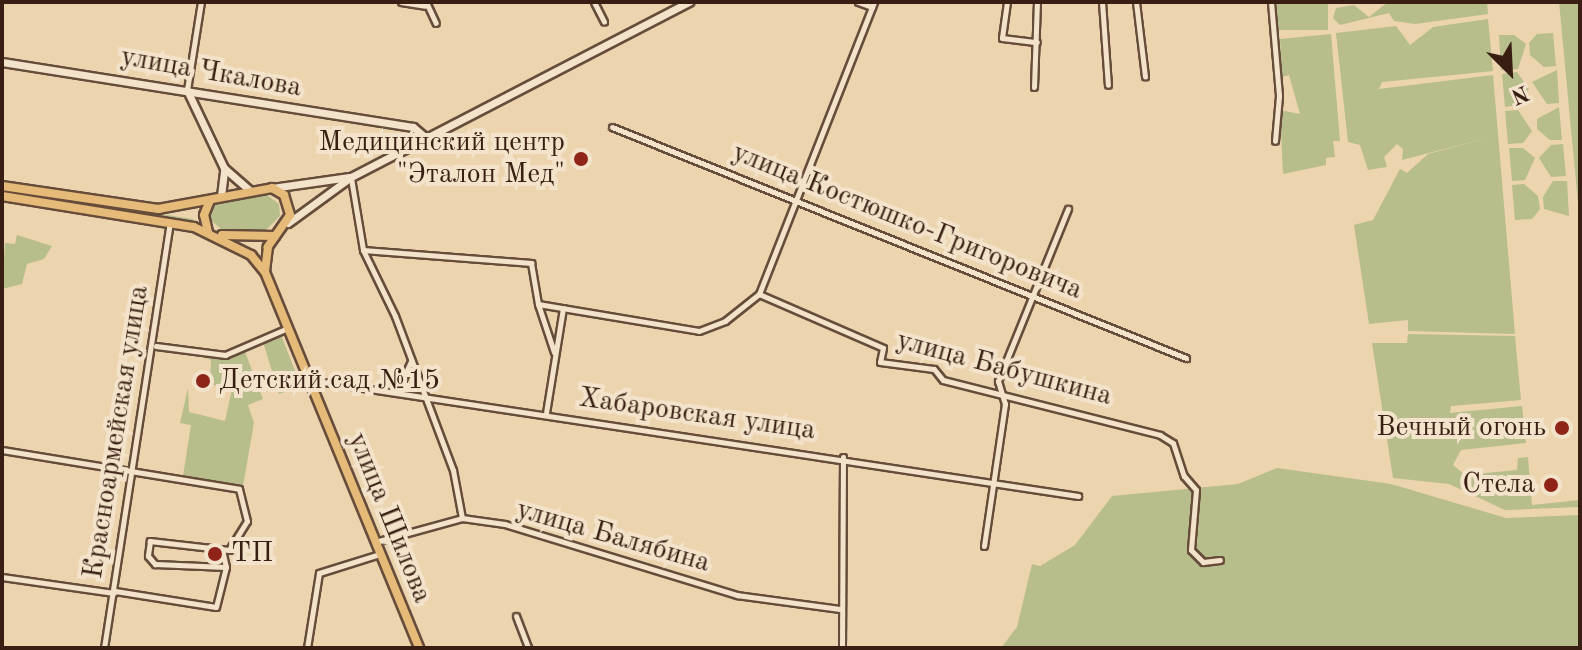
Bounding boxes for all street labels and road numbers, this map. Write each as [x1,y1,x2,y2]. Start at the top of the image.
street label: улица Чкалова [118,41,304,105]
street label: улица Костюшко-Григоровича [727,136,1087,308]
street label: Красноармейская улица [77,283,157,581]
street label: улица Бабушкина [893,324,1115,414]
street label: Хабаровская улица [577,382,817,448]
street label: улица Шилова [340,428,438,608]
street label: улица Балябина [512,493,714,581]

